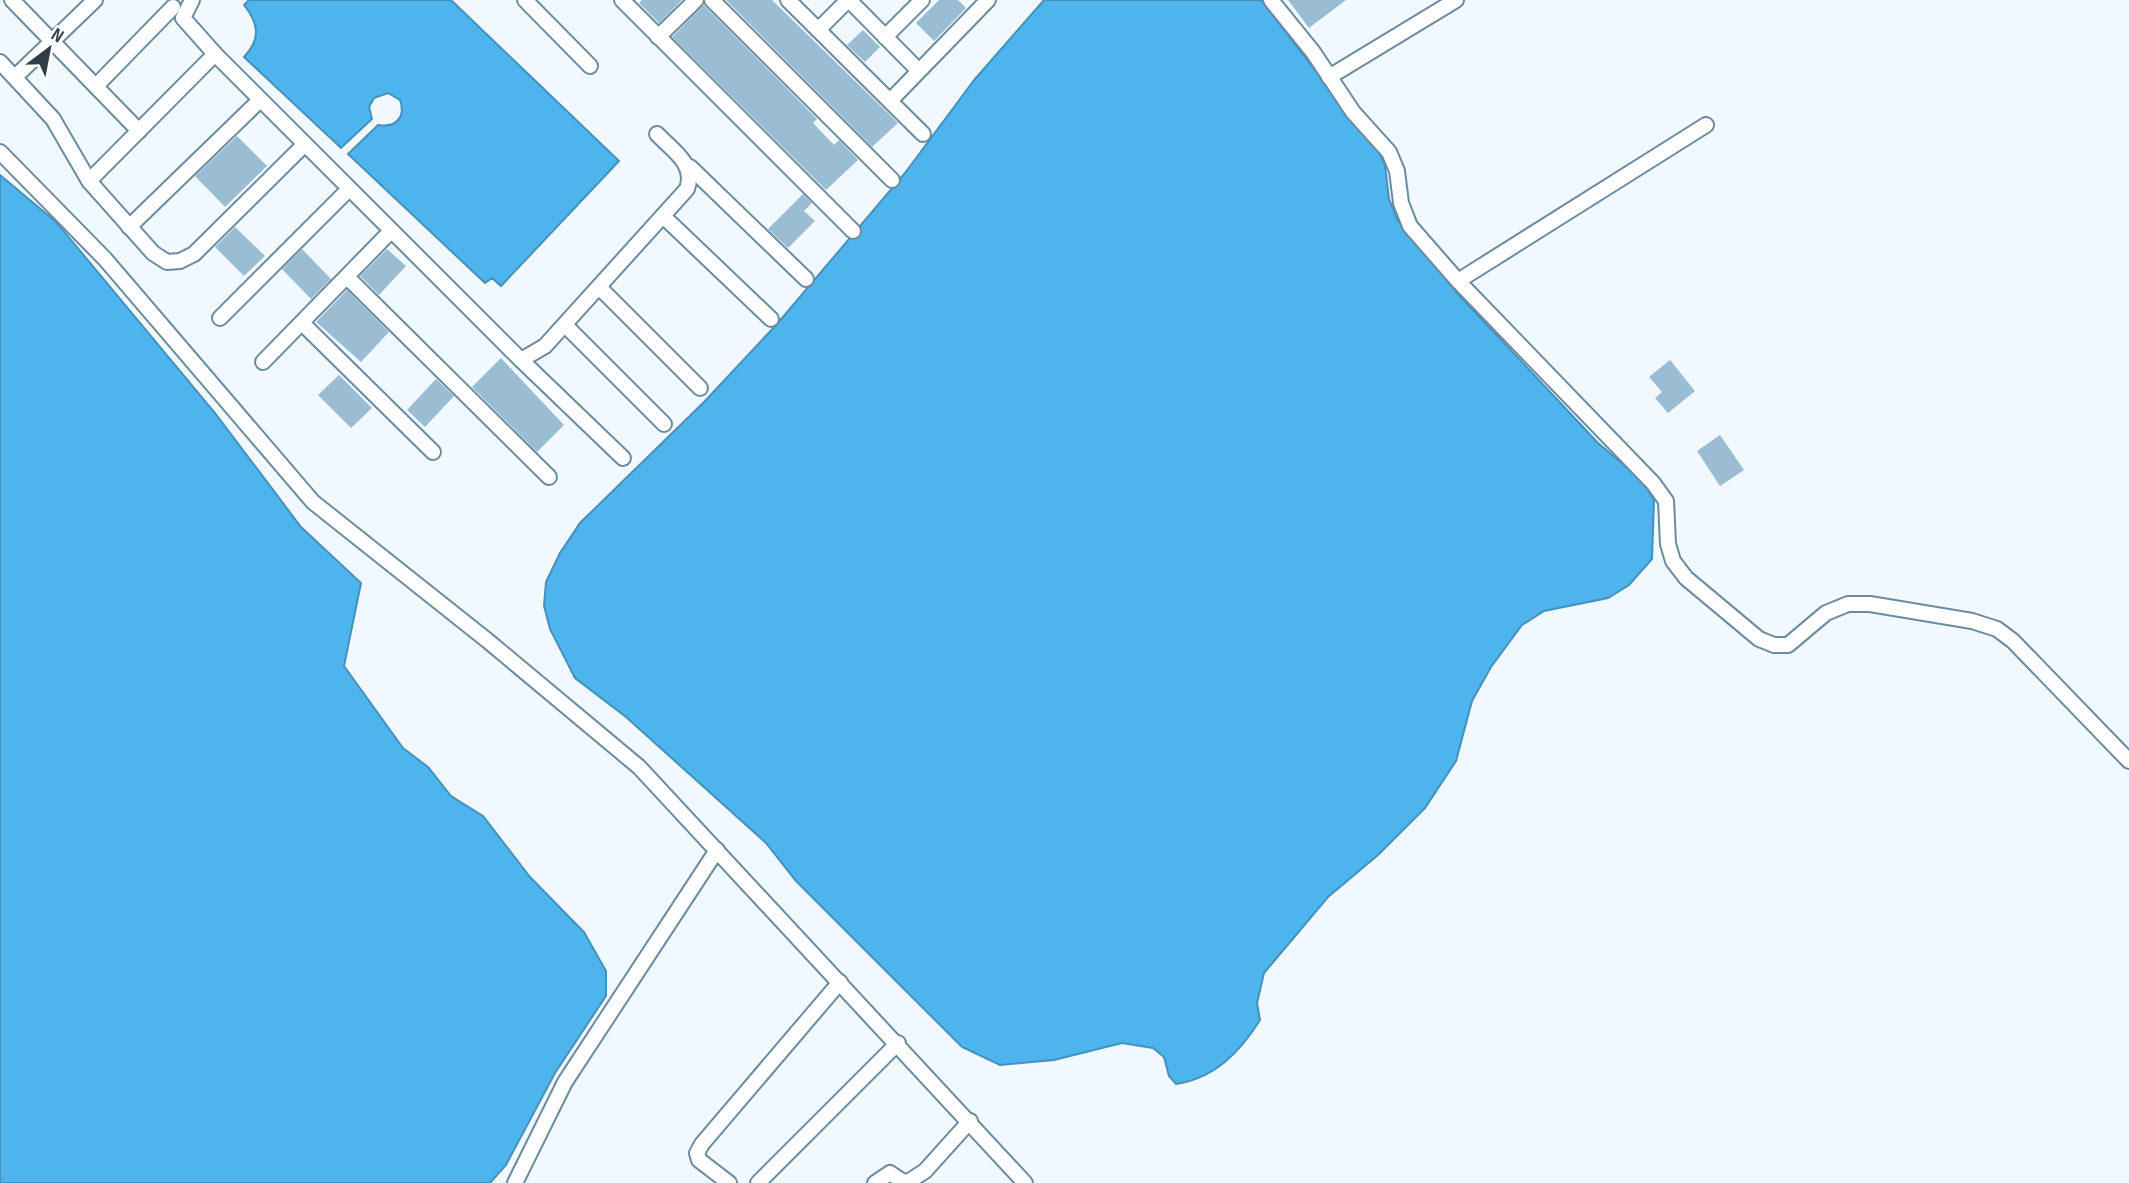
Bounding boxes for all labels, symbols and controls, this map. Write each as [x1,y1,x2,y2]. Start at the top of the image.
north arrow [14,14,84,84]
text: N [47,23,68,48]

